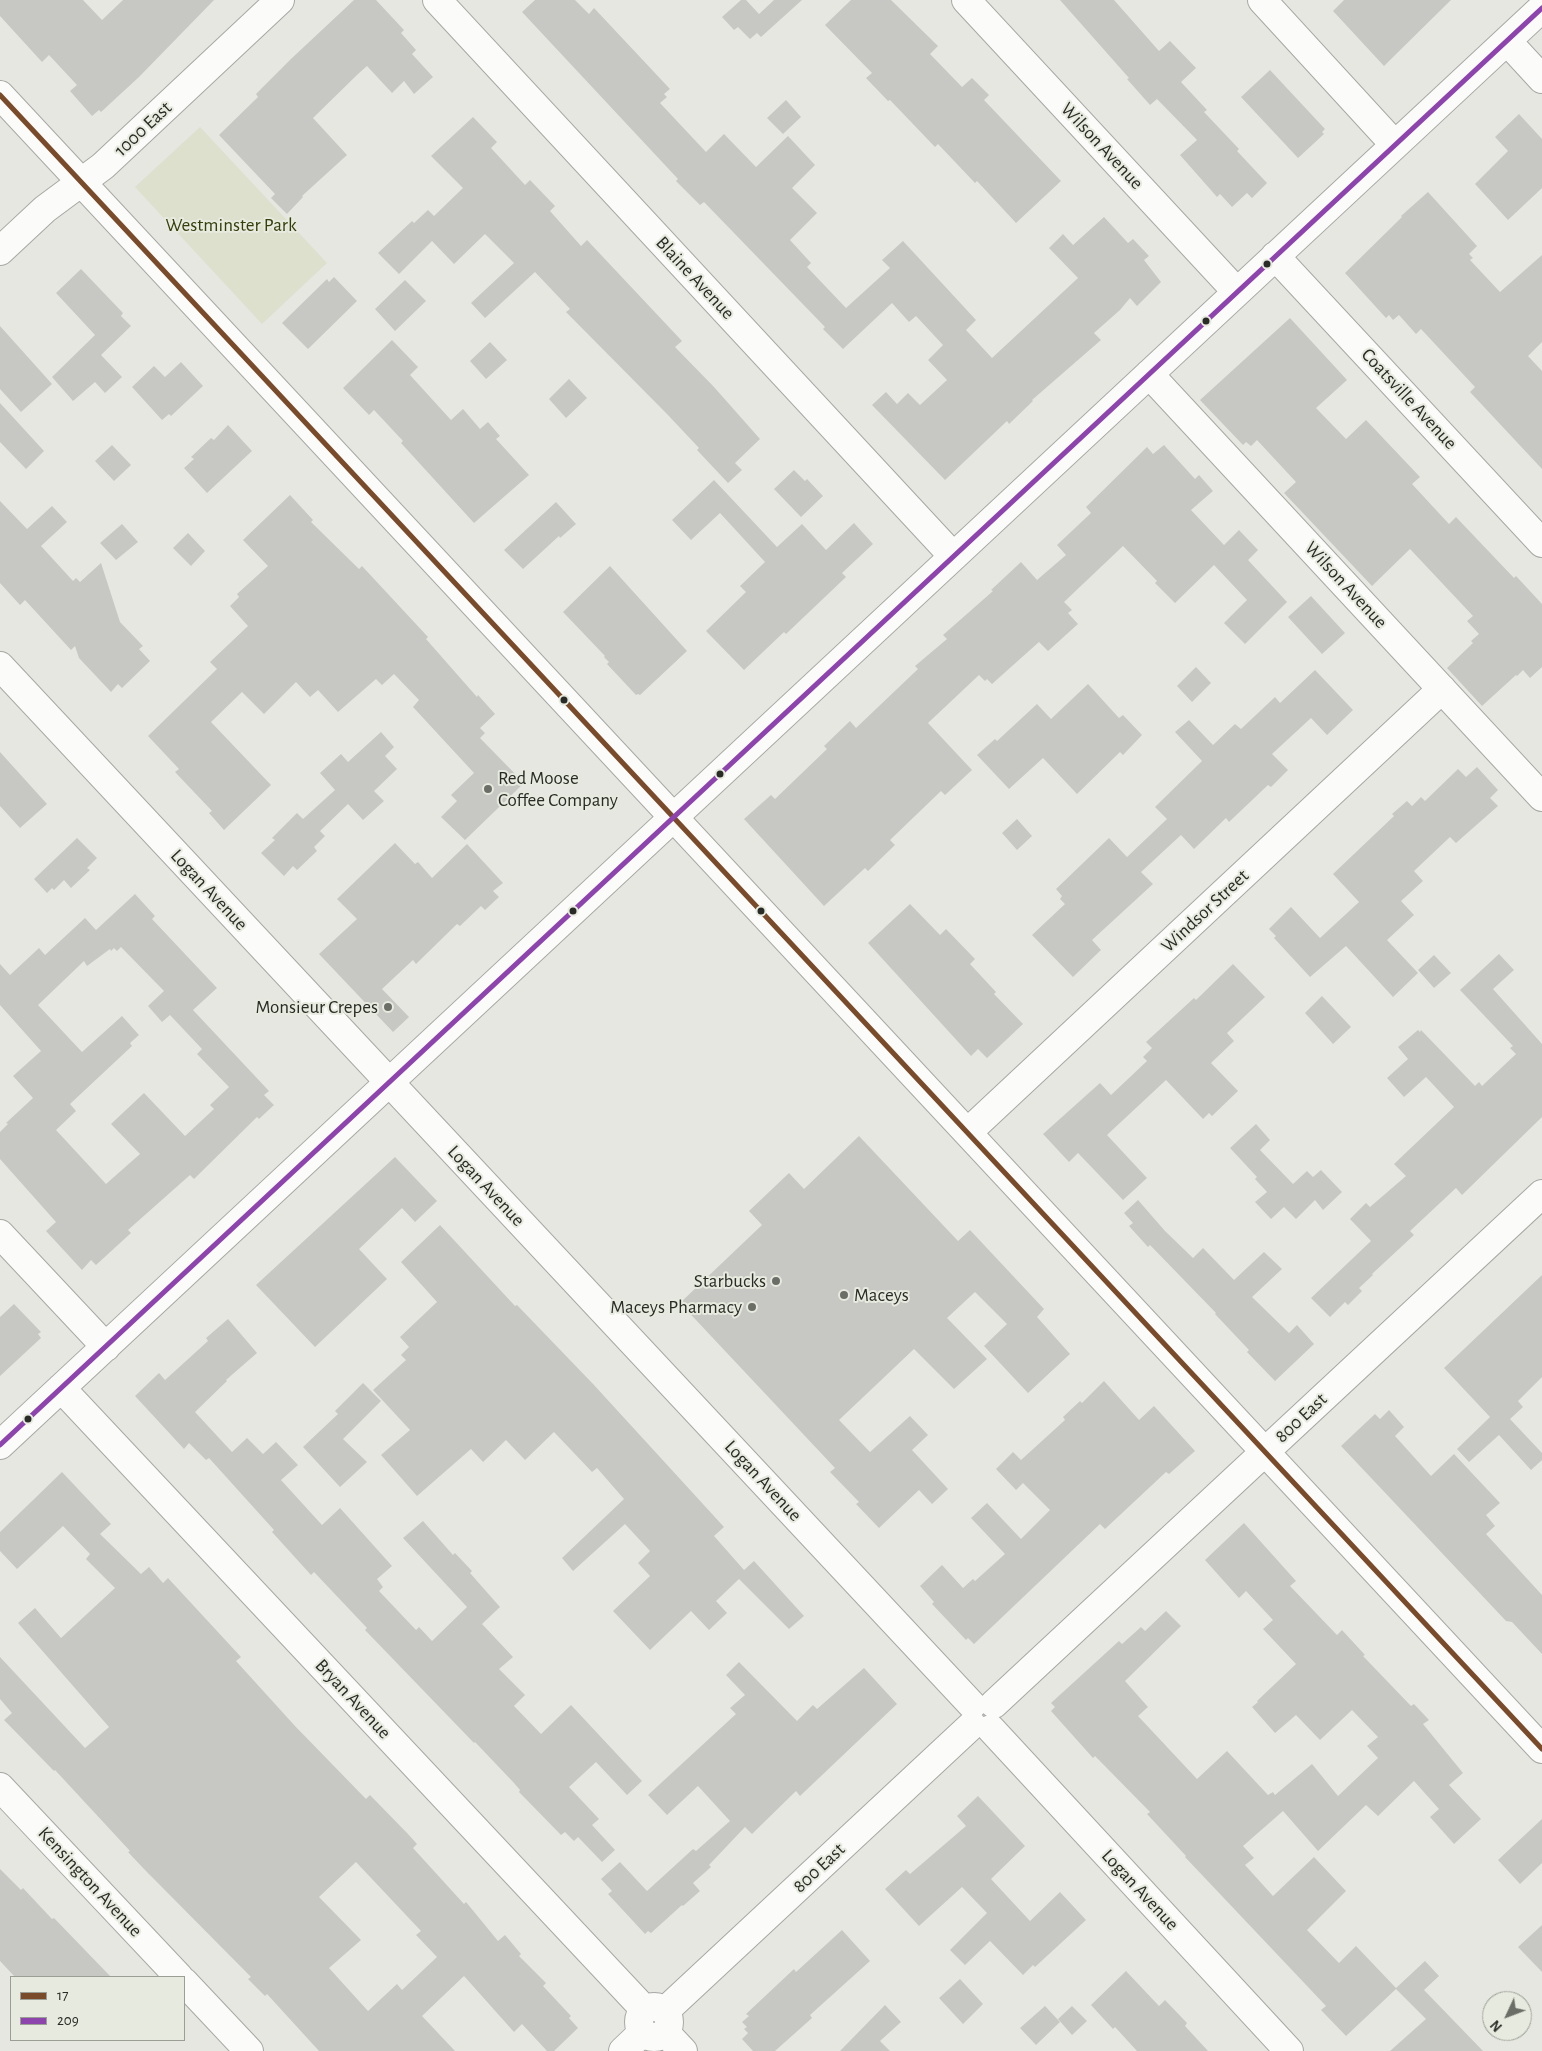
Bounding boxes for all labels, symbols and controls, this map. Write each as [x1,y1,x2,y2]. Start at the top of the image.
street label: 1000 East [109,97,177,161]
street label: Wilson Avenue [1056,98,1148,194]
park label: Westminster Park [165,214,297,236]
street label: Blaine Avenue [651,232,739,324]
unlabelled marker [1262,259,1272,269]
unlabelled marker [1201,316,1211,326]
street label: Coatsville Avenue [1356,344,1462,454]
street label: Wilson Avenue [1300,537,1392,633]
unlabelled marker [559,695,569,705]
place label: Red Moose Coffee Company [498,767,618,811]
unlabelled marker [715,769,725,779]
marker: Red Moose Coffee Company [482,783,494,795]
street label: Logan Avenue [166,845,252,935]
street label: Windsor Street [1156,865,1254,957]
unlabelled marker [568,906,578,916]
unlabelled marker [756,906,766,916]
place label: Monsieur Crepes [255,996,378,1018]
marker: Monsieur Crepes [382,1001,394,1013]
street label: Logan Avenue [443,1141,529,1231]
place label: Starbucks [694,1270,766,1292]
marker: Starbucks [770,1275,782,1287]
place label: Maceys [854,1284,909,1306]
marker: Maceys [838,1289,850,1301]
place label: Maceys Pharmacy [610,1296,742,1318]
marker: Maceys Pharmacy [746,1301,758,1313]
street label: 800 East [1270,1388,1332,1448]
unlabelled marker [23,1414,33,1424]
street label: Logan Avenue [720,1436,806,1526]
street label: Bryan Avenue [310,1654,396,1744]
street label: Kensington Avenue [33,1822,147,1942]
street label: 800 East [788,1838,850,1898]
street label: Logan Avenue [1097,1845,1183,1935]
legend [10,1976,185,2041]
text: 17 [57,1988,68,2003]
north arrow [1482,1991,1532,2041]
text: 209 [57,2013,79,2028]
text: N [1488,2017,1505,2034]

